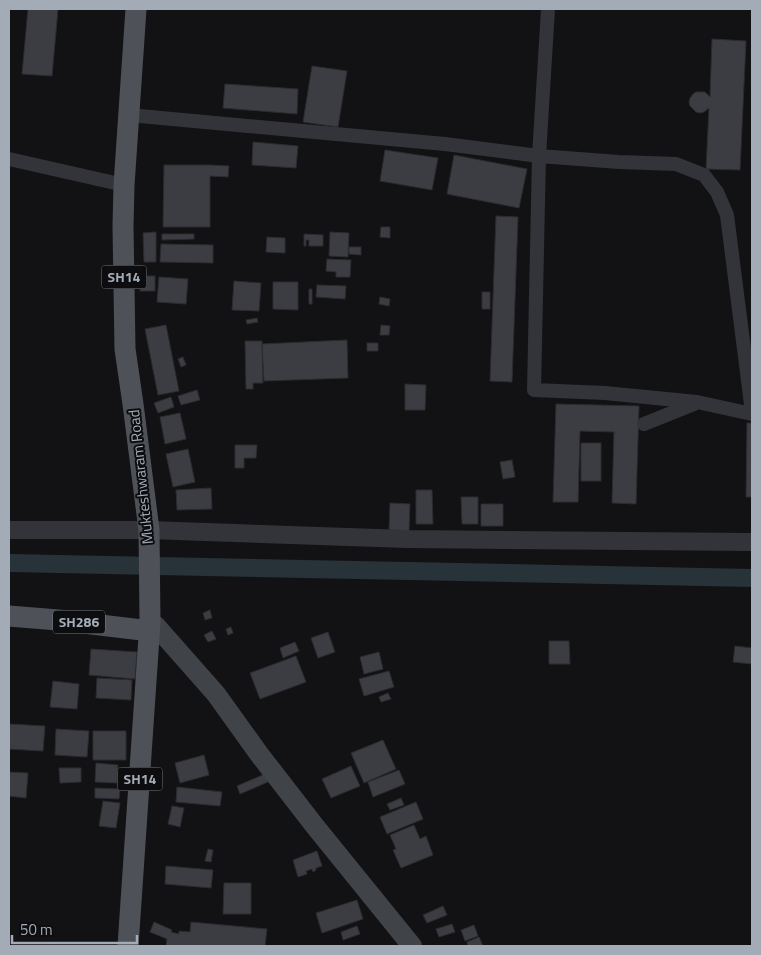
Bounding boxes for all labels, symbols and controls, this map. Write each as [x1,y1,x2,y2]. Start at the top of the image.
road number: SH14 [102,266,146,288]
street label: Mukteshwaram Road [122,409,159,546]
road number: SH286 [53,610,105,634]
road number: SH14 [118,768,162,791]
scale bar [12,912,138,944]
text: 50 m [20,918,53,941]

